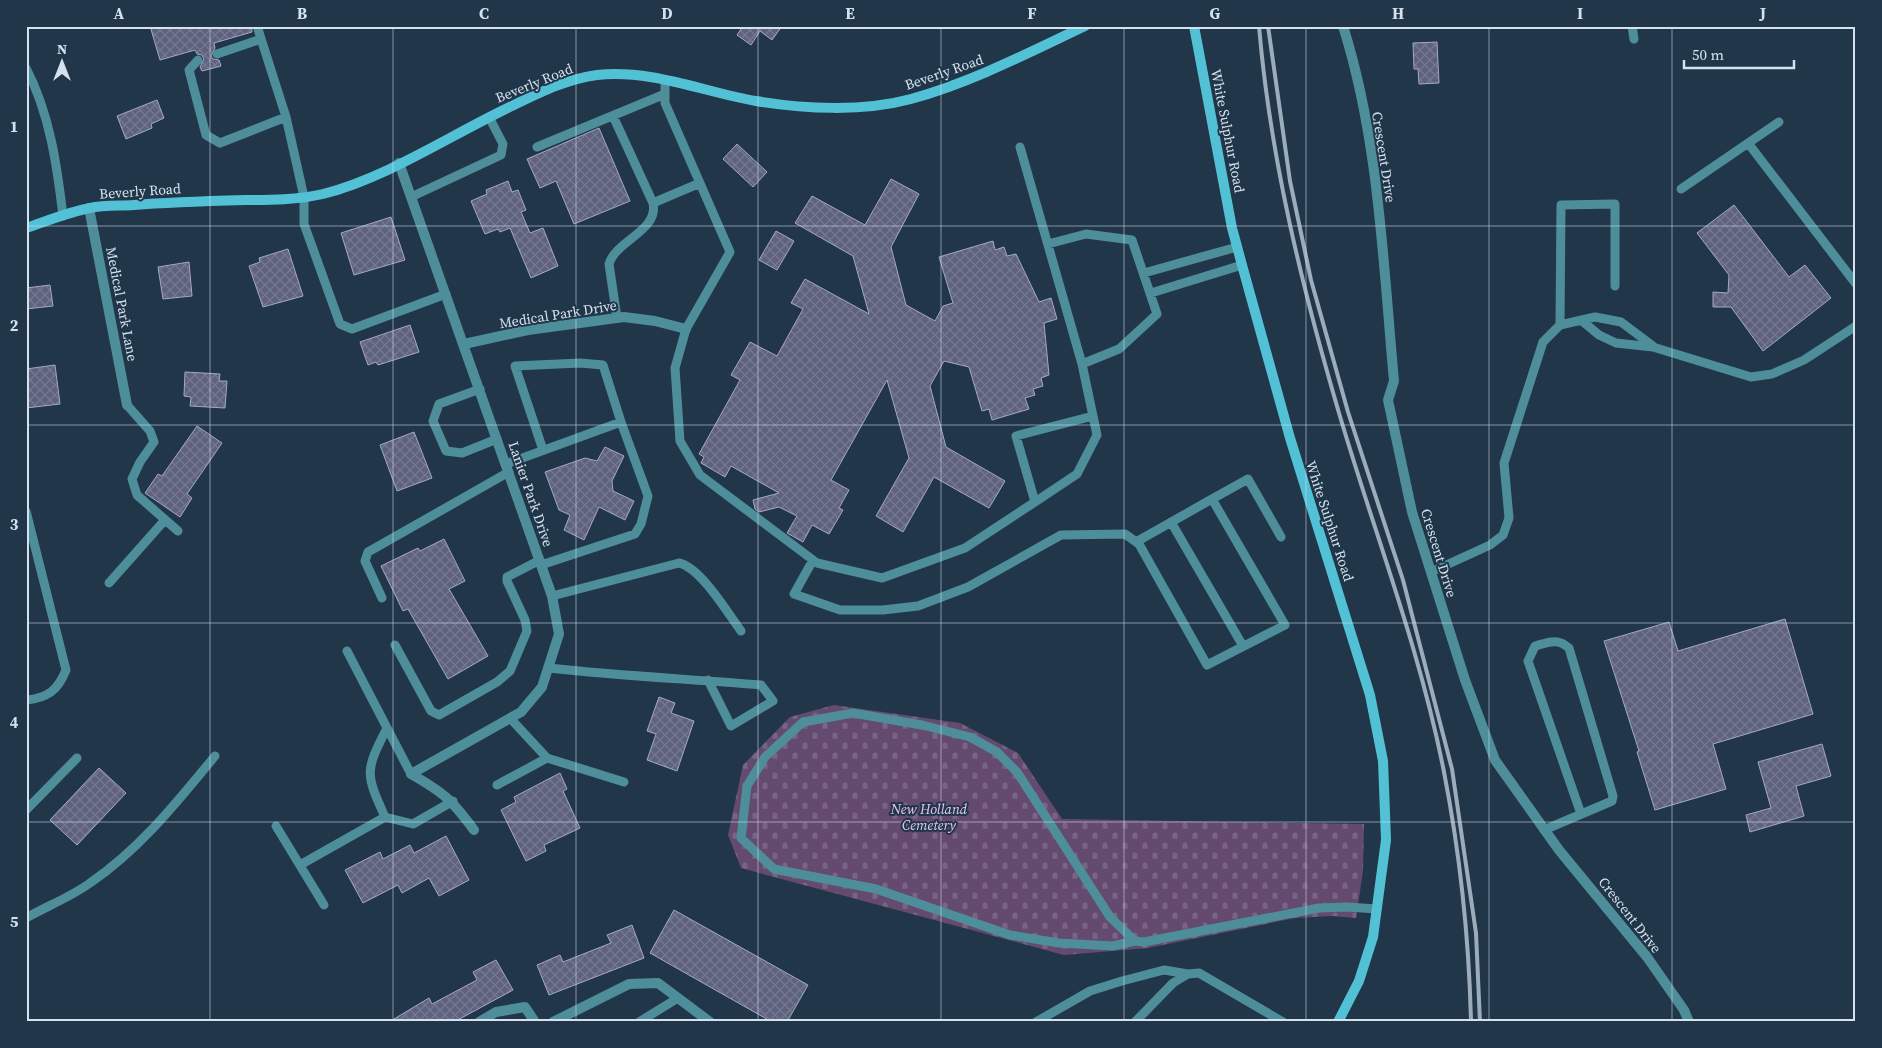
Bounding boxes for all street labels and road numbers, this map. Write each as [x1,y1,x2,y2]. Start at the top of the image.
street label: Beverly Road [902,49,986,95]
street label: Beverly Road [492,58,576,108]
street label: White Sulphur Road [1206,67,1250,195]
street label: Crescent Drive [1367,110,1401,204]
street label: Beverly Road [99,178,181,204]
street label: Medical Park Lane [101,245,143,363]
street label: Medical Park Drive [498,295,618,333]
street label: Lanier Park Drive [504,439,558,549]
street label: White Sulphur Road [1301,458,1359,584]
street label: Crescent Drive [1416,506,1462,600]
street label: Crescent Drive [1594,873,1666,957]

